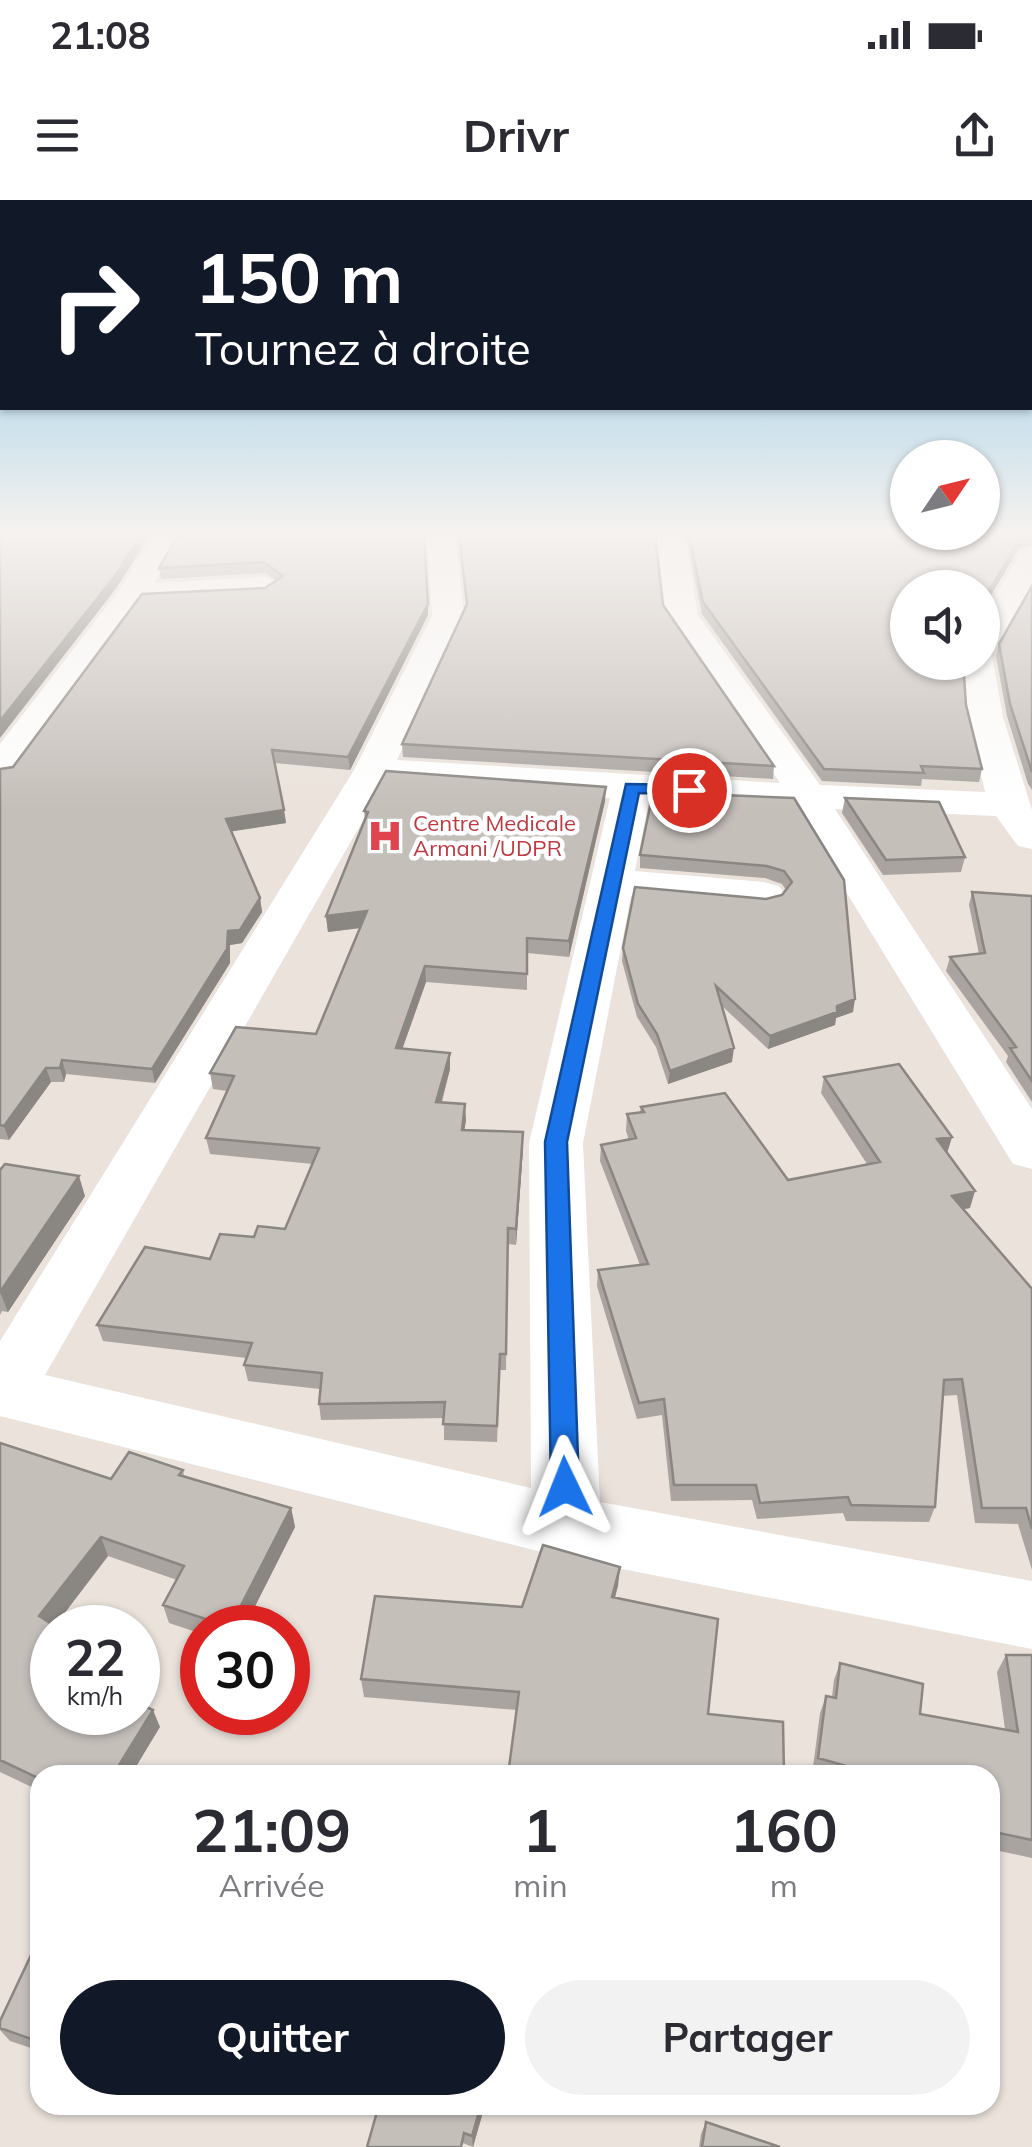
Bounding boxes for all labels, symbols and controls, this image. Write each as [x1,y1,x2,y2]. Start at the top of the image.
text: 21:08 [50,11,151,59]
text: Drivr [463,107,569,163]
icon: menu [30,108,85,163]
icon: share [947,108,1002,163]
text: 150 m [195,233,403,321]
icon: right [30,240,160,370]
text: Tournez à droite [195,320,531,376]
north arrow [890,440,1000,550]
map controls [890,440,1000,680]
button: sound [890,570,1000,680]
pin [647,748,732,833]
icon: arrive [662,763,717,818]
place label: Centre Medicale Armani /UDPR [413,809,576,862]
hospital icon: Centre Medicale Armani /UDPR [366,817,404,855]
position arrow [513,1435,617,1539]
speed limit sign: 30 [180,1605,310,1735]
text: 22 [65,1626,125,1689]
text: km/h [67,1680,123,1711]
text: 21:09 [192,1792,351,1867]
text: 1 [522,1792,558,1867]
text: 160 [730,1792,838,1867]
text: Arrivée [219,1865,325,1905]
text: min [513,1865,568,1905]
text: m [770,1865,798,1905]
button: Quitter [60,1980,505,2095]
button: Partager [525,1980,970,2095]

